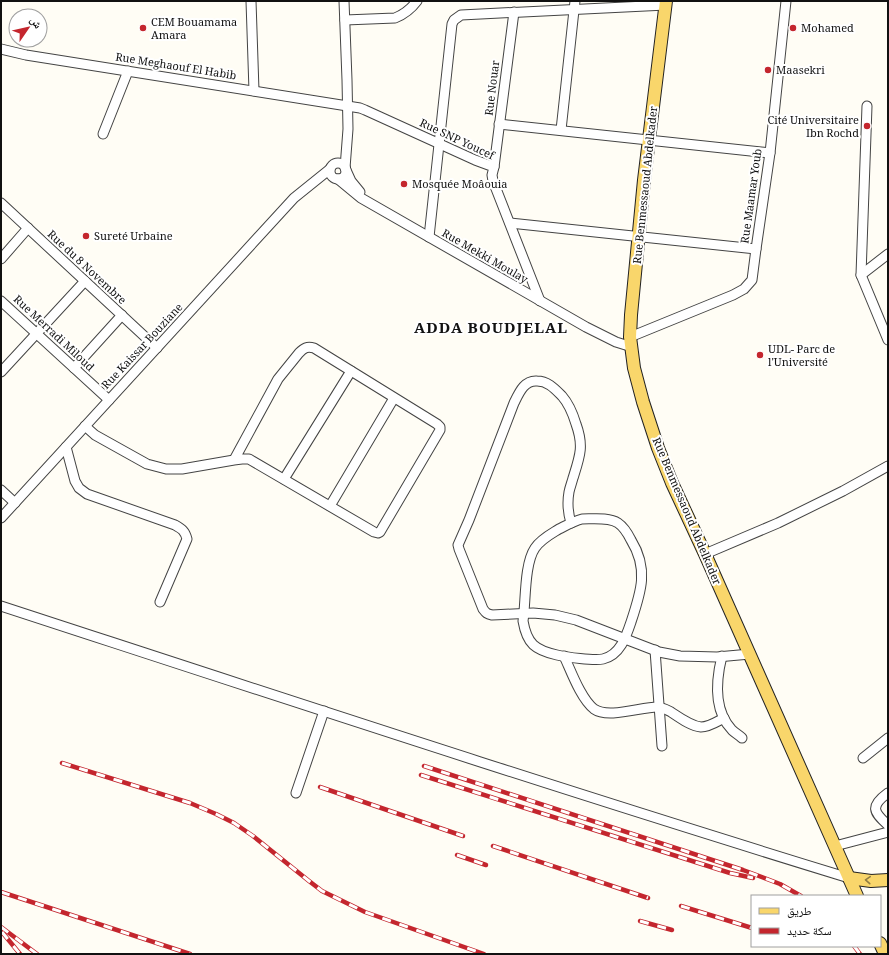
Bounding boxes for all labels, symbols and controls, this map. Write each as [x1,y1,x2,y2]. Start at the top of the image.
north arrow [8,8,48,48]
text: ش [24,13,46,34]
place label: CEM Bouamama Amara [151,14,237,46]
place label: Mohamed [801,20,854,39]
marker: CEM Bouamama Amara [138,23,148,33]
marker: Mohamed [788,23,798,33]
street label: Rue Meghaouf El Habib [114,49,238,86]
street label: Rue Nouar [481,59,506,117]
place label: Maasekri [776,62,825,81]
marker: Maasekri [763,65,773,75]
street label: Rue Benmessaoud Abdelkader [629,104,664,265]
place label: Cité Universitaire Ibn Rochd [767,112,859,144]
street label: Rue SNP Youcef [416,115,498,166]
marker: Cité Universitaire Ibn Rochd [862,121,872,131]
street label: Rue Maamar Youb [736,147,769,245]
place label: Mosquée Moâouia [412,176,507,195]
marker: Mosquée Moâouia [399,179,409,189]
street label: Rue Mekki Moulay [438,225,532,290]
street label: Rue du 8 Novembre [42,226,130,310]
place label: Sureté Urbaine [94,228,173,247]
marker: Sureté Urbaine [81,231,91,241]
street label: Rue Merradi Miloud [8,291,98,377]
street label: Rue Kaissar Bouziane [98,299,188,395]
district label: ADDA BOUDJELAL [414,317,568,343]
place label: UDL- Parc de l'Université [768,341,835,373]
marker: UDL- Parc de l'Université [755,350,765,360]
street label: Rue Benmessaoud Abdelkader [646,435,726,589]
one-way arrow [865,876,871,885]
legend [751,895,881,947]
text: طريق [787,902,812,923]
text: سكة حديد [787,922,832,943]

